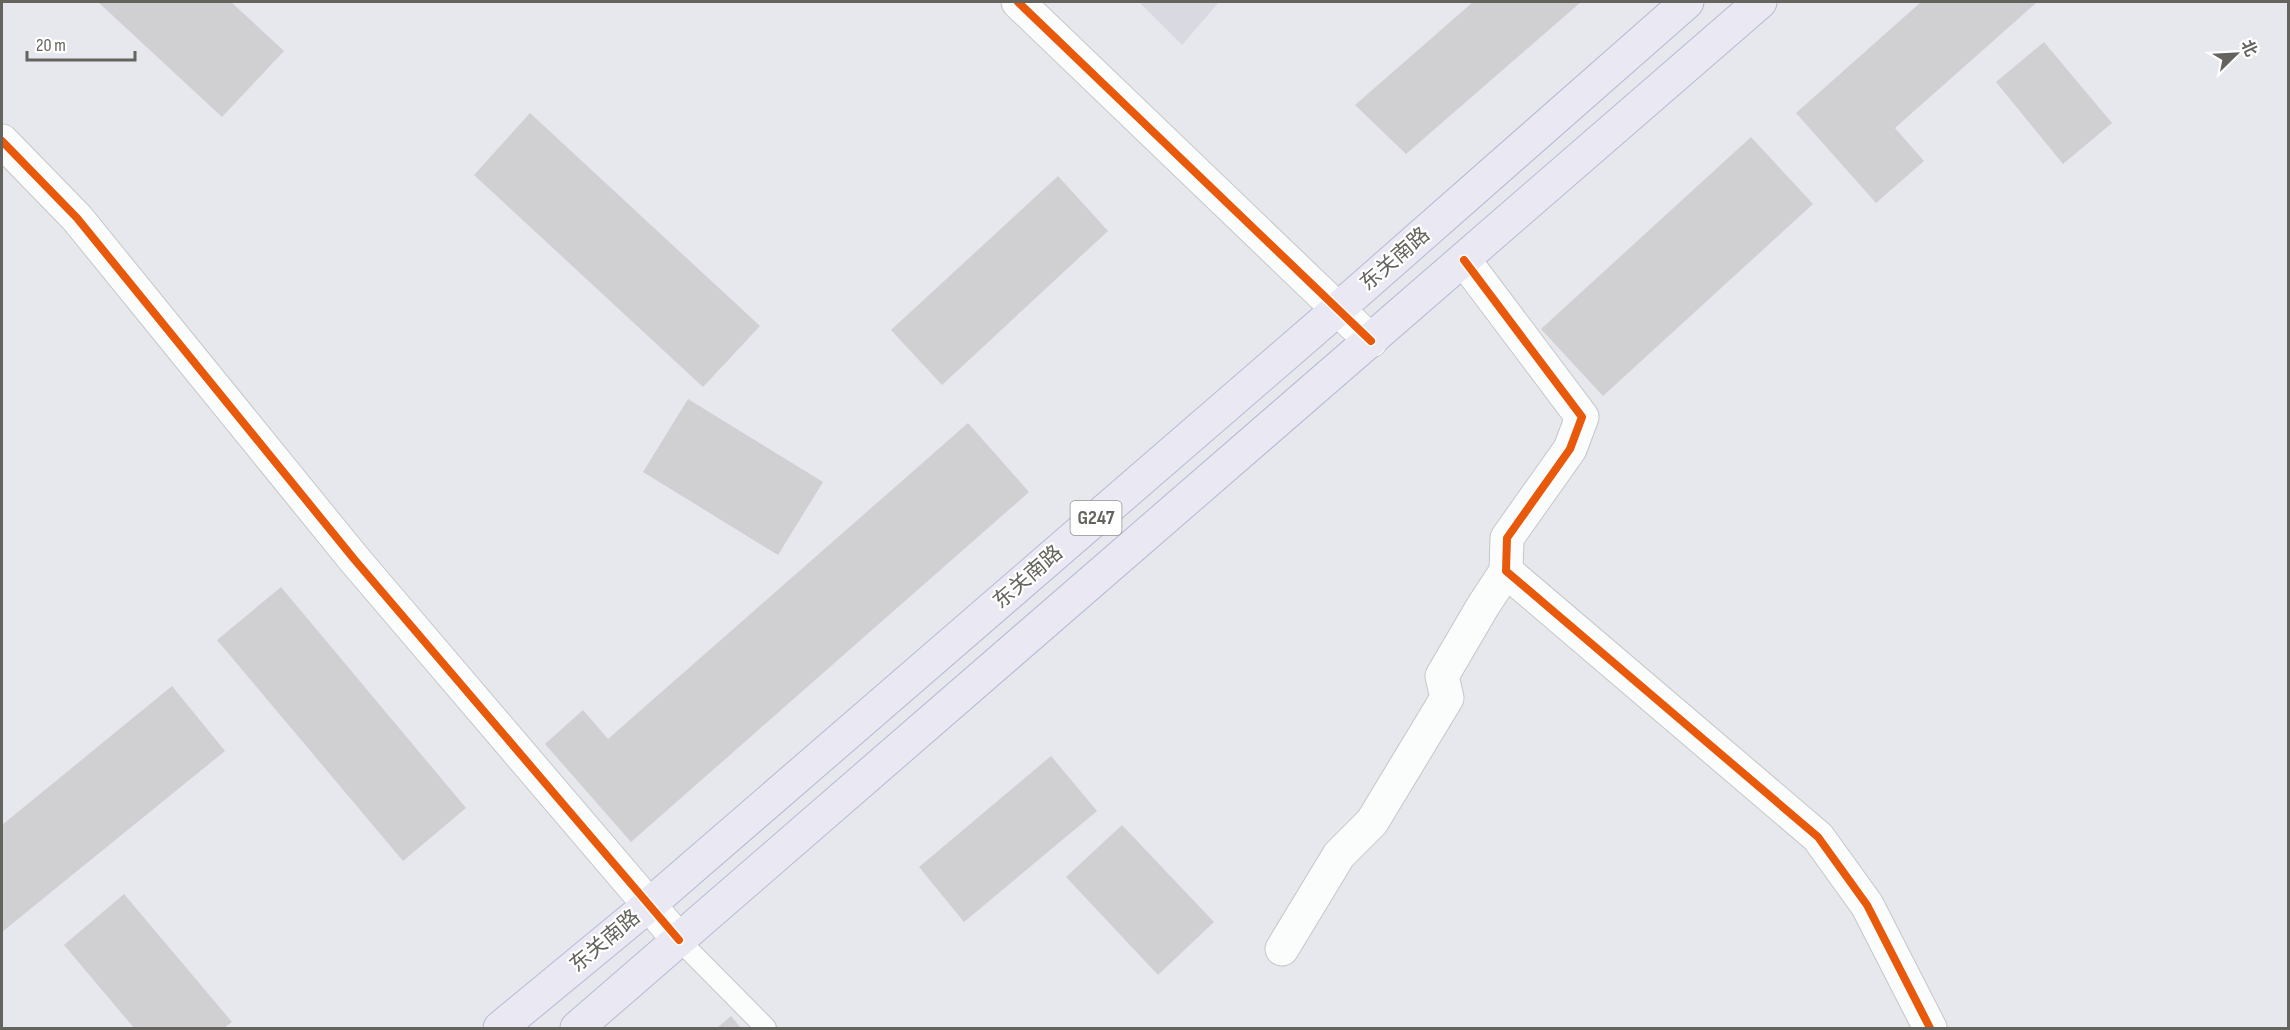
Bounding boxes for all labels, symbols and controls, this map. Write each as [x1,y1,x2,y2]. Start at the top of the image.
scale bar [27,24,135,62]
north arrow [2206,24,2266,84]
text: 20 m [36,35,66,56]
text: 北 [2236,37,2260,60]
street label: 东关南路 [1355,222,1435,296]
road number: G247 [1070,501,1122,535]
street label: 东关南路 [988,540,1068,614]
street label: 东关南路 [565,904,645,978]

